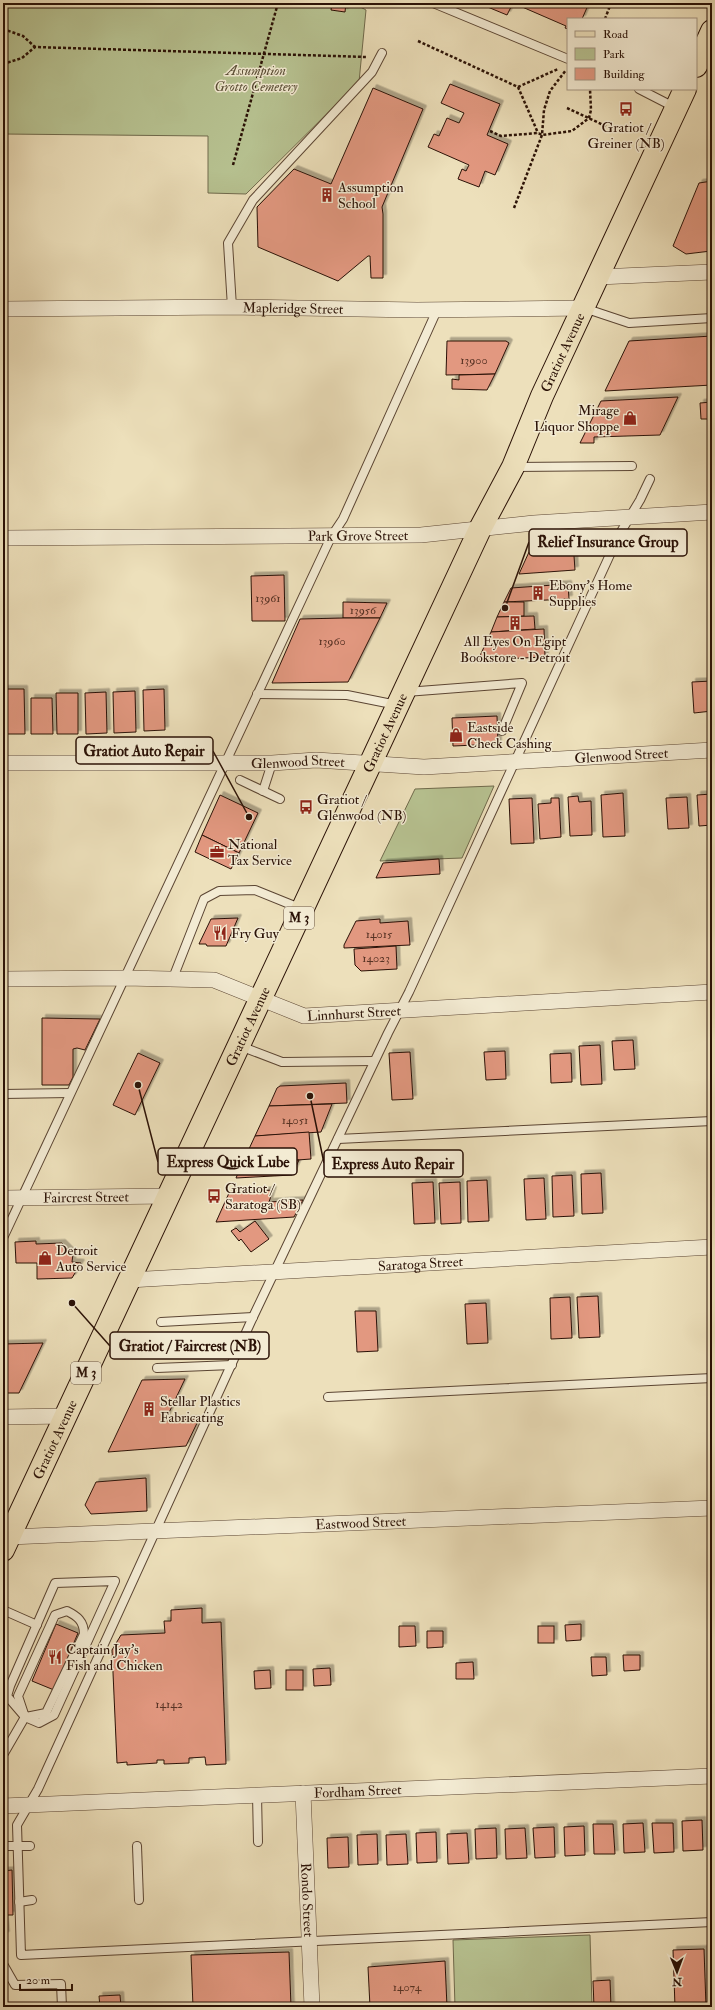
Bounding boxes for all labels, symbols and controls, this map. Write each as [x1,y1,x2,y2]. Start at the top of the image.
legend [567,18,697,90]
text: Road [603,27,628,42]
text: Park [603,47,625,62]
park label: Assumption Grotto Cemetery [214,62,298,95]
text: Building [603,67,646,82]
bus stop icon: Gratiot / Greiner (NB) [618,101,634,117]
place label: Gratiot / Greiner (NB) [587,119,665,152]
place label: Assumption School [337,179,404,212]
building icon: Assumption School [319,187,335,203]
street label: Mapleridge Street [242,299,344,317]
street label: Gratiot Avenue [537,310,588,395]
house number: 13900 [460,353,488,368]
place label: Mirage Liquor Shoppe [534,402,619,436]
shop icon: Mirage Liquor Shoppe [622,410,638,426]
street label: Park Grove Street [308,527,409,544]
callout: Relief Insurance Group [529,529,687,556]
text: Relief Insurance Group [537,533,679,553]
place label: Ebony's Home Supplies [549,577,632,611]
building icon: Ebony's Home Supplies [530,585,546,601]
house number: 13961 [255,591,281,606]
house number: 13956 [350,603,377,618]
building icon: All Eyes On Egipt Bookstore - Detroit [507,615,523,631]
place label: All Eyes On Egipt Bookstore - Detroit [460,633,570,666]
house number: 13960 [318,634,346,649]
street label: Gratiot Avenue [359,690,411,775]
place label: Eastside Check Cashing [467,719,553,752]
shop icon: Eastside Check Cashing [448,727,464,743]
callout: Gratiot Auto Repair [76,737,213,764]
text: Gratiot Auto Repair [84,742,205,762]
street label: Glenwood Street [574,744,669,767]
street label: Glenwood Street [251,751,346,772]
place label: Gratiot / Glenwood (NB) [317,791,406,824]
bus stop icon: Gratiot / Glenwood (NB) [298,799,314,815]
place label: National Tax Service [228,836,292,869]
office icon: National Tax Service [209,844,225,860]
road number: M 3 [284,907,314,929]
restaurant icon: Fry Guy [212,925,228,941]
place label: Fry Guy [231,925,280,943]
house number: 14015 [366,927,393,942]
house number: 14023 [362,951,390,966]
street label: Gratiot Avenue [222,984,274,1069]
street label: Linnhurst Street [306,1002,402,1024]
house number: 14051 [282,1113,308,1128]
callout: Express Quick Lube [158,1148,297,1175]
callout: Express Auto Repair [324,1150,463,1177]
text: Express Quick Lube [166,1153,290,1173]
text: Express Auto Repair [332,1155,455,1175]
place label: Gratiot / Saratoga (SB) [225,1180,301,1213]
street label: Faircrest Street [43,1188,129,1206]
bus stop icon: Gratiot / Saratoga (SB) [206,1188,222,1204]
place label: Detroit Auto Service [55,1242,127,1275]
shop icon: Detroit Auto Service [37,1250,53,1266]
street label: Saratoga Street [378,1253,464,1274]
callout: Gratiot / Faircrest (NB) [110,1332,269,1359]
text: Gratiot / Faircrest (NB) [119,1337,261,1356]
road number: M 3 [71,1362,101,1384]
place label: Stellar Plastics Fabricating [160,1393,240,1426]
street label: Gratiot Avenue [29,1397,81,1482]
building icon: Stellar Plastics Fabricating [141,1401,157,1417]
street label: Eastwood Street [315,1512,407,1533]
place label: Captain Jay's Fish and Chicken [66,1641,163,1674]
restaurant icon: Captain Jay's Fish and Chicken [47,1649,63,1665]
house number: 14142 [155,1697,183,1712]
street label: Fordham Street [313,1781,402,1801]
street label: Rondo Street [297,1862,318,1938]
north arrow [657,1952,697,1992]
scale bar [20,1966,72,1992]
text: 20 m [26,1973,51,1988]
text: N [671,1975,683,1988]
house number: 14074 [393,1980,422,1995]

